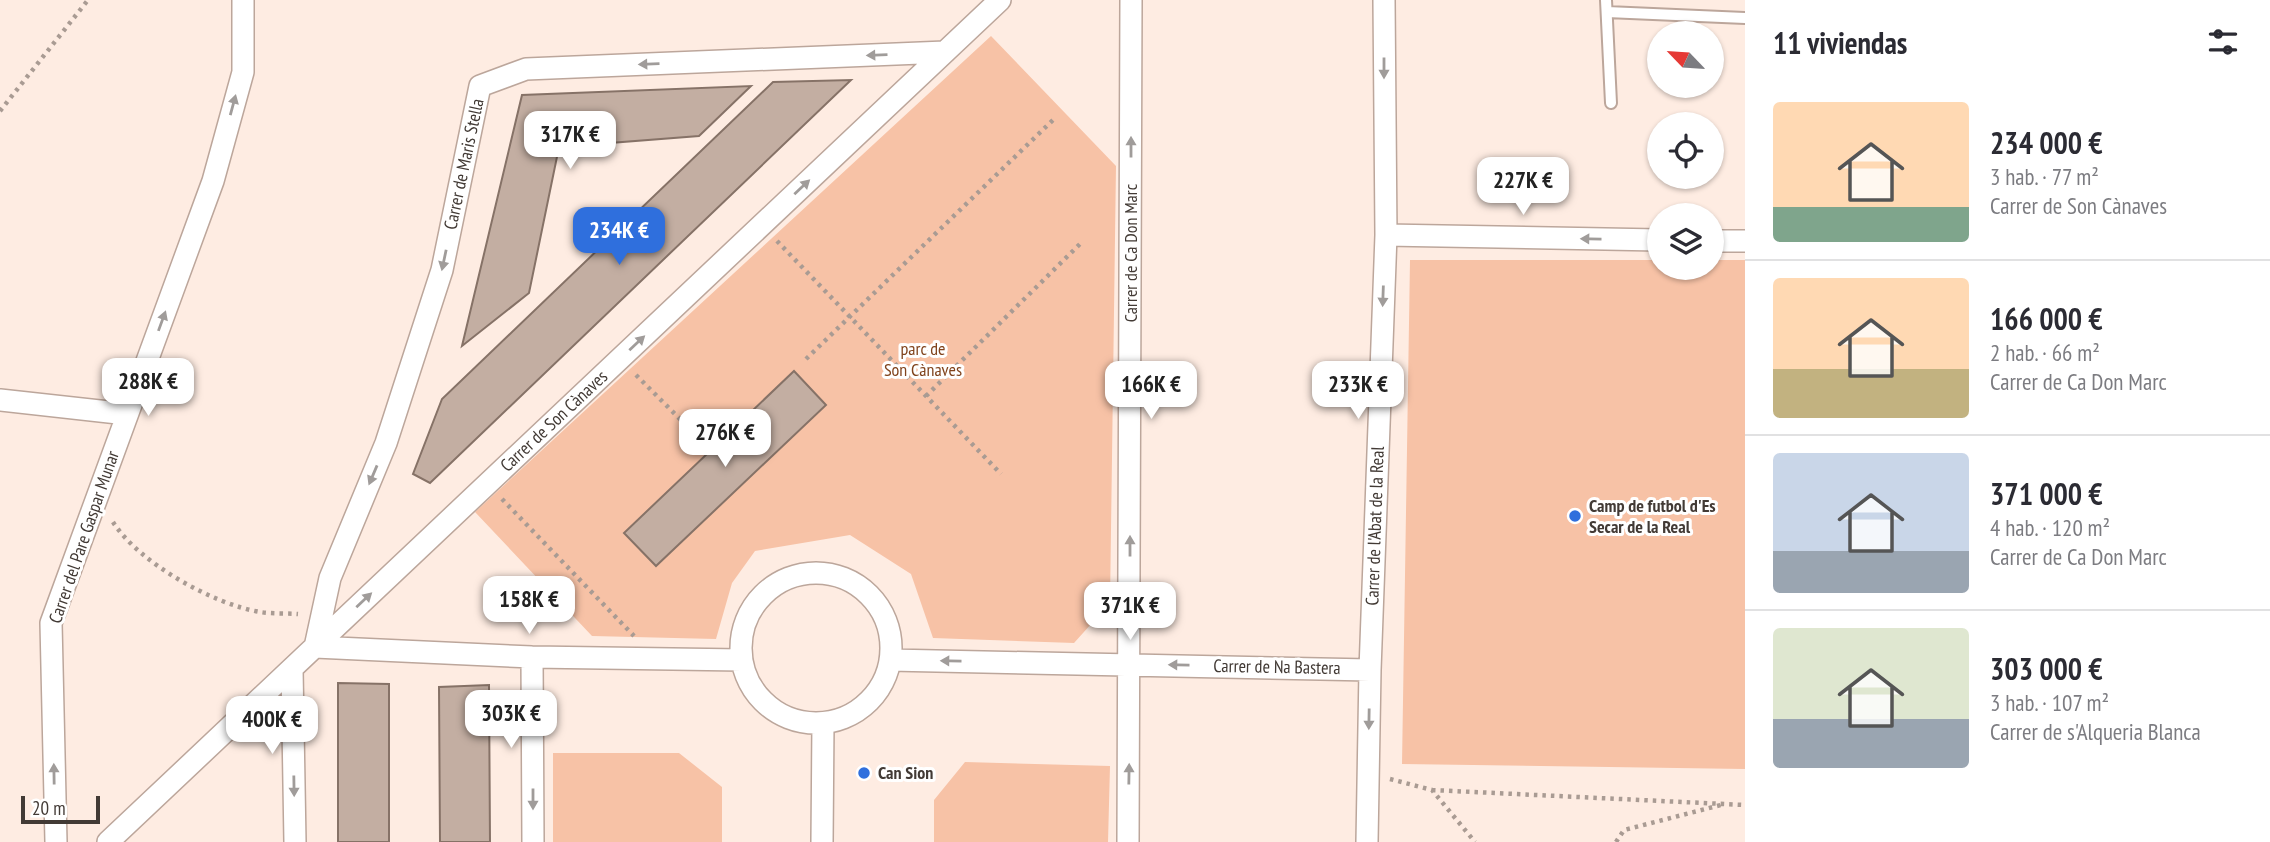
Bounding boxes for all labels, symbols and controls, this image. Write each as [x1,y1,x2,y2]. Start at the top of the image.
north arrow [1647,21,1724,98]
map controls [1647,21,1724,280]
text: 11 viviendas [1773,23,1907,62]
icon: filters [2204,23,2242,61]
one-way arrow [865,49,887,60]
one-way arrow [1378,57,1390,79]
one-way arrow [638,58,660,69]
one-way arrow [229,94,239,115]
street label: Carrer de Maris Stella [438,96,489,231]
pin: 317K € [513,111,627,171]
button: locate [1647,112,1724,189]
text: 317K € [540,119,600,148]
text: 234 000 € [1990,123,2103,162]
icon: home [1829,130,1913,214]
one-way arrow [1125,136,1137,158]
pin: 227K € [1466,158,1580,217]
text: 3 hab. · 77 m² [1990,162,2099,191]
text: 227K € [1493,165,1553,194]
one-way arrow [793,179,810,195]
street label: Carrer de Ca Don Marc [1119,183,1142,322]
text: Carrer de Son Cànaves [1990,191,2167,220]
button: layers [1647,203,1724,280]
pin: 234K € [562,208,676,267]
text: 234K € [589,215,649,244]
one-way arrow [1580,233,1602,245]
one-way arrow [439,249,450,271]
one-way arrow [1378,285,1389,307]
text: 166 000 € [1990,299,2103,338]
icon: home [1829,306,1913,390]
one-way arrow [156,310,167,331]
one-way arrow [628,336,645,352]
park label: parc de Son Cànaves [884,337,962,381]
text: 2 hab. · 66 m² [1990,338,2100,367]
pin: 288K € [91,358,205,418]
pin: 166K € [1094,362,1208,421]
pin: 233K € [1301,362,1415,421]
street label: Carrer de Son Cànaves [495,365,612,476]
text: 288K € [118,366,178,395]
text: Carrer de Ca Don Marc [1990,367,2167,396]
text: 166K € [1121,369,1181,398]
text: 233K € [1328,369,1388,398]
pin: 276K € [668,410,782,469]
text: 276K € [695,417,755,446]
street label: Carrer de l'Abat de la Real [1360,445,1389,606]
street label: Carrer del Pare Gaspar Munar [43,448,124,626]
one-way arrow [367,465,378,486]
text: 371 000 € [1990,474,2103,513]
icon: home [1829,481,1913,565]
place label: Camp de futbol d'Es Secar de la Real [1589,494,1716,538]
marker: Camp de futbol d'Es Secar de la Real [1567,508,1583,524]
text: 4 hab. · 120 m² [1990,513,2110,542]
one-way arrow [1124,535,1136,557]
text: Carrer de Ca Don Marc [1990,542,2167,571]
pin: 158K € [472,576,586,636]
pin: 371K € [1073,582,1187,642]
text: 158K € [499,584,559,613]
text: 371K € [1100,590,1160,619]
one-way arrow [355,592,372,608]
text: 303 000 € [1990,649,2103,688]
street label: Carrer de Na Bastera [1213,654,1341,679]
one-way arrow [940,655,962,666]
icon: home [1829,656,1913,740]
one-way arrow [1168,659,1190,670]
text: 3 hab. · 107 m² [1990,688,2109,717]
pin: 303K € [454,690,568,750]
pin: 400K € [215,696,329,756]
text: 303K € [481,698,541,727]
text: 400K € [242,704,302,733]
one-way arrow [1363,708,1375,730]
text: Carrer de s'Alqueria Blanca [1990,717,2201,746]
place label: Can Sion [878,761,933,784]
one-way arrow [49,763,60,785]
one-way arrow [1123,763,1135,785]
marker: Can Sion [856,765,872,781]
one-way arrow [288,775,299,797]
one-way arrow [527,788,539,810]
scale bar [21,793,100,825]
text: 20 m [32,796,66,820]

